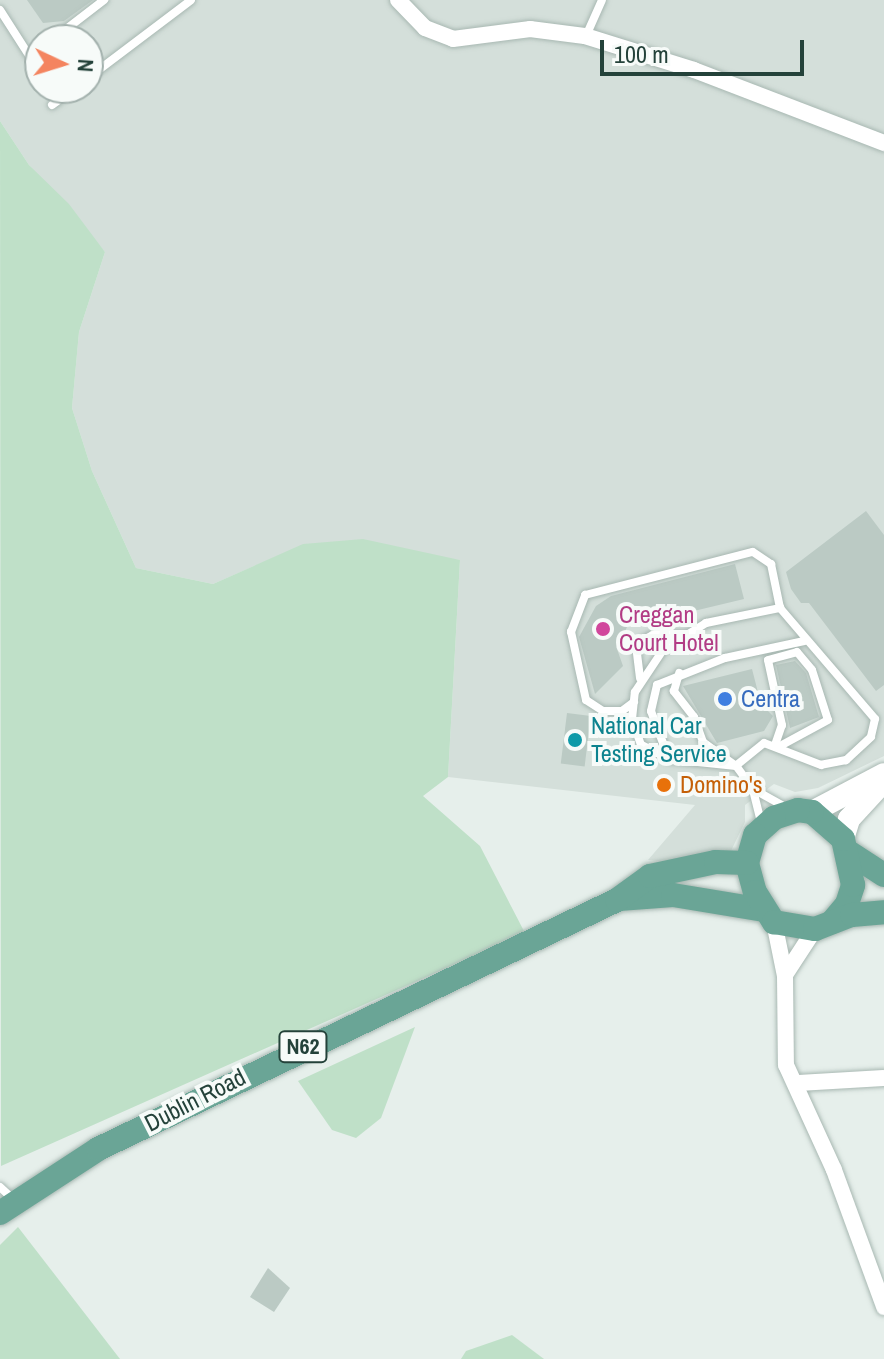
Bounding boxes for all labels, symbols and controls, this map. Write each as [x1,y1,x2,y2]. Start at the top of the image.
north arrow [24,24,104,104]
scale bar [604,24,808,74]
text: 100 m [614,38,669,70]
text: N [71,58,101,73]
place label: Creggan Court Hotel [619,601,719,657]
marker: Creggan Court Hotel [594,620,612,638]
place label: Centra [741,685,800,713]
marker: Centra [716,690,734,708]
place label: National Car Testing Service [591,712,727,768]
marker: National Car Testing Service [566,731,584,749]
place label: Domino's [680,771,763,799]
marker: Domino's [655,776,673,794]
road number: N62 [277,1029,329,1065]
street label: Dublin Road [140,1062,250,1138]

